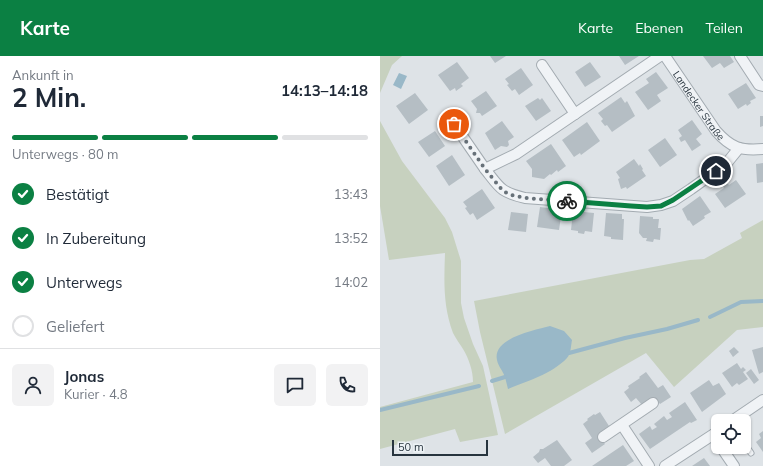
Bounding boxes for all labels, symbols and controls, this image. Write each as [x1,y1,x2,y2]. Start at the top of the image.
text: Karte [20,16,70,40]
text: Karte [578,19,613,37]
text: Ebenen [635,19,684,37]
text: Teilen [706,19,743,37]
text: Ankunft in [12,67,74,83]
street label: Landecker Straße [670,68,728,143]
text: 2 Min. [12,81,86,114]
text: 14:13–14:18 [281,81,368,100]
pin [437,107,471,141]
icon: bag [443,113,465,135]
text: Unterwegs · 80 m [12,146,119,162]
pin [699,154,733,188]
icon: home [705,160,727,182]
courier [547,181,587,221]
icon: check [12,183,34,205]
text: Bestätigt [46,185,109,204]
text: 13:43 [334,186,368,202]
icon: bike [556,190,578,212]
icon: check [12,227,34,249]
text: In Zubereitung [46,229,146,248]
text: 13:52 [334,230,368,246]
icon: check [12,271,34,293]
text: Unterwegs [46,273,123,292]
text: 14:02 [334,274,368,290]
text: Geliefert [46,317,105,336]
button: person [12,364,54,406]
button: chat [274,364,316,406]
button: phone [326,364,368,406]
text: Jonas [64,367,104,386]
text: Kurier · 4.8 [64,386,128,402]
map controls [711,414,751,454]
button: locate [711,414,751,454]
scale bar [392,438,488,457]
text: 50 m [398,440,424,454]

